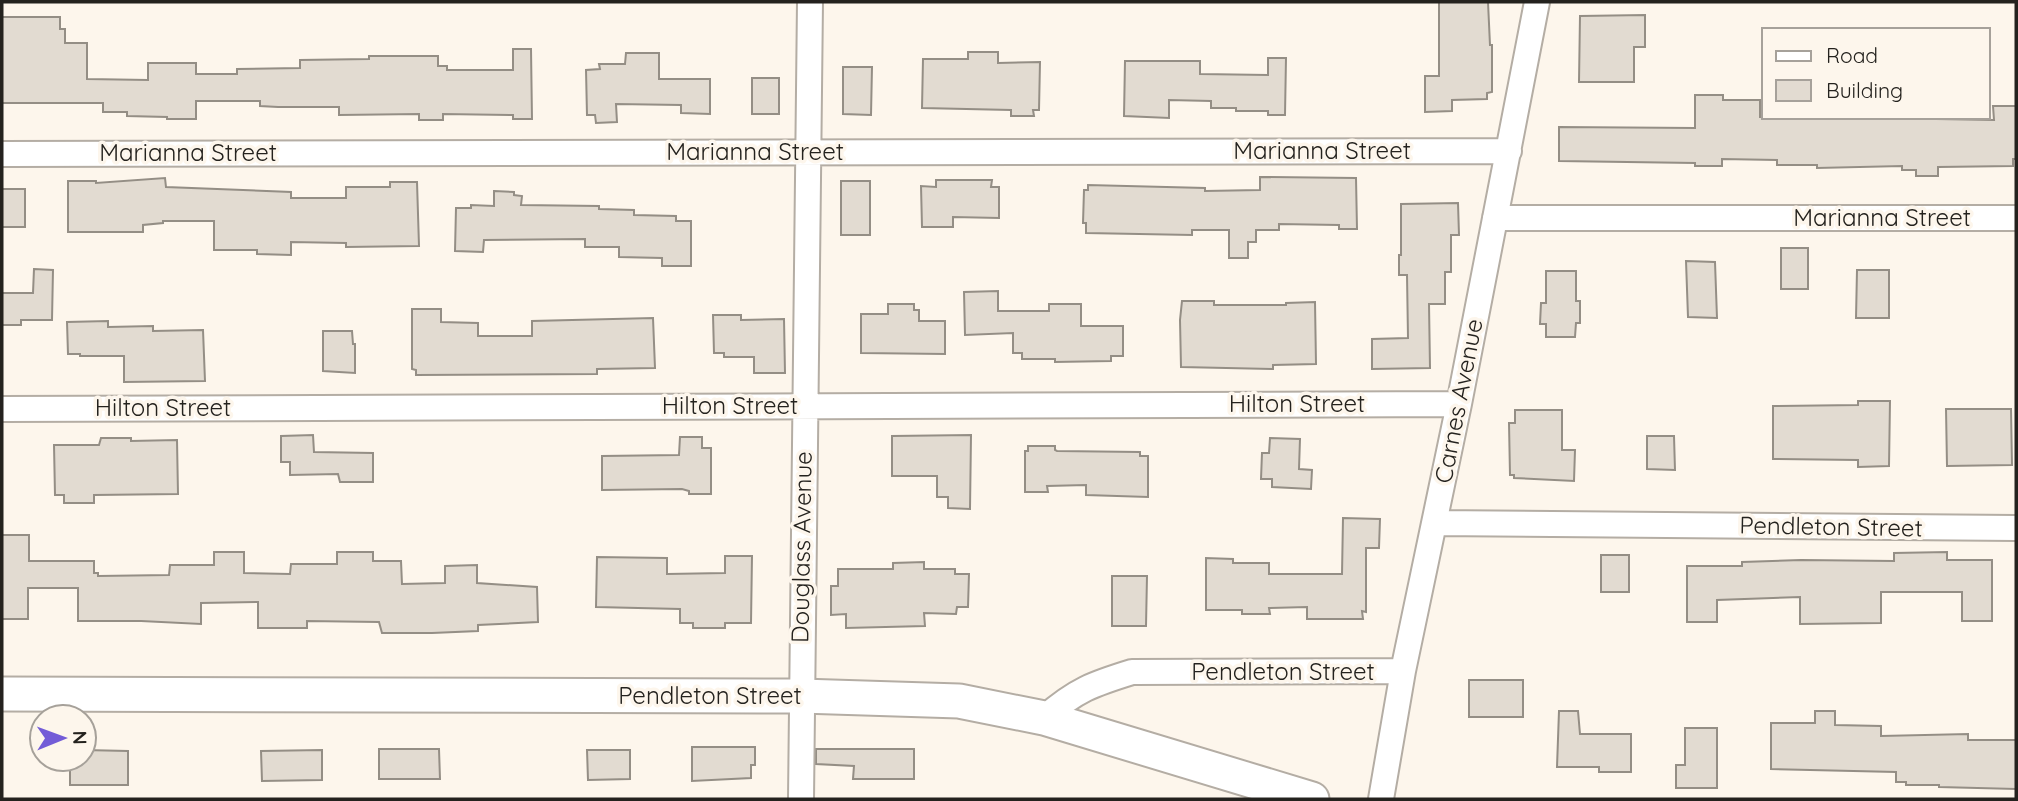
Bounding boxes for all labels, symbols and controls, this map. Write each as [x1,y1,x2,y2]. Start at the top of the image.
legend [1762,28,1990,119]
text: Road [1826,42,1878,68]
text: Building [1826,77,1903,103]
street label: Marianna Street [1233,135,1411,165]
street label: Marianna Street [666,136,844,166]
street label: Marianna Street [99,137,277,167]
street label: Marianna Street [1793,202,1971,232]
street label: Carnes Avenue [1427,316,1489,486]
street label: Hilton Street [1229,388,1365,418]
street label: Hilton Street [662,390,798,420]
street label: Hilton Street [95,392,231,422]
street label: Douglass Avenue [784,451,818,643]
street label: Pendleton Street [1739,509,1923,543]
street label: Pendleton Street [1191,656,1375,686]
street label: Pendleton Street [618,680,802,710]
north arrow [28,703,98,773]
text: N [68,731,92,745]

